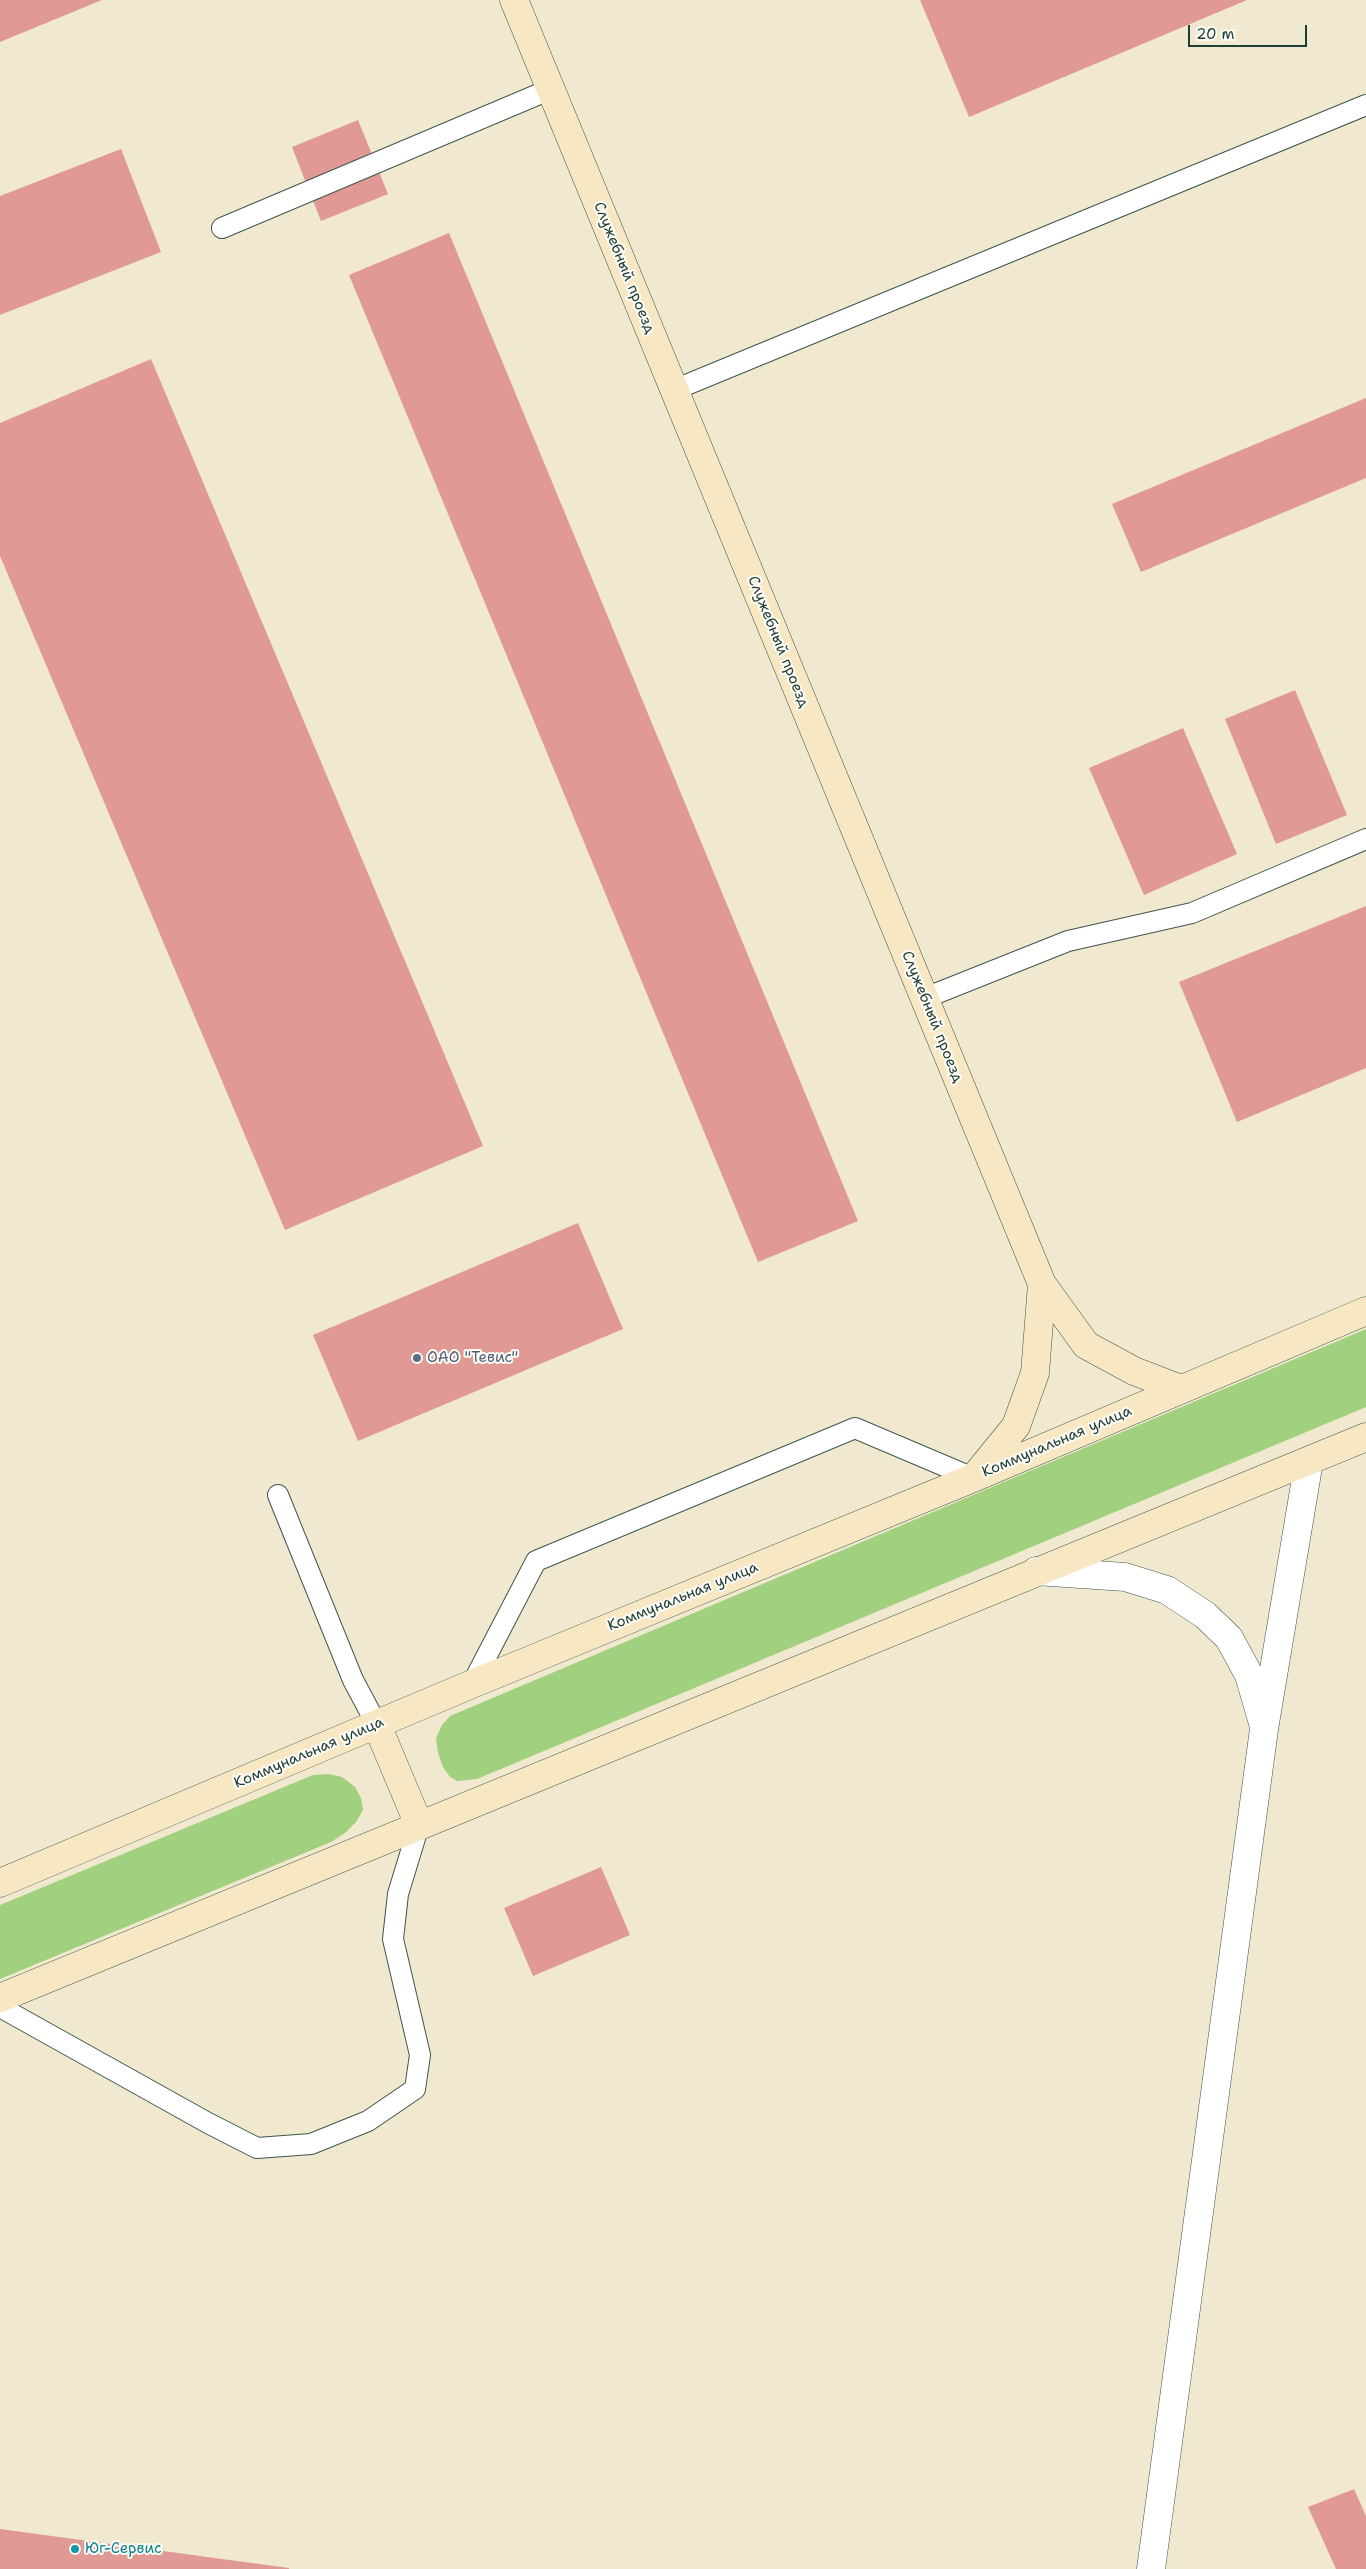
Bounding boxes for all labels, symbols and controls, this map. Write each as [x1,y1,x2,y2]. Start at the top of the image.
scale bar [1191,15,1310,47]
text: 20 m [1196,24,1235,44]
street label: Служебный проезд [589,200,659,336]
street label: Служебный проезд [743,574,813,710]
street label: Служебный проезд [897,949,967,1085]
place label: ОАО "Тевис" [427,1349,518,1367]
marker: ОАО "Тевис" [411,1352,423,1364]
street label: Коммунальная улица [979,1402,1135,1482]
street label: Коммунальная улица [605,1559,761,1635]
street label: Коммунальная улица [231,1713,387,1793]
place label: Юг-Сервис [85,2540,162,2558]
marker: Юг-Сервис [69,2543,81,2555]

